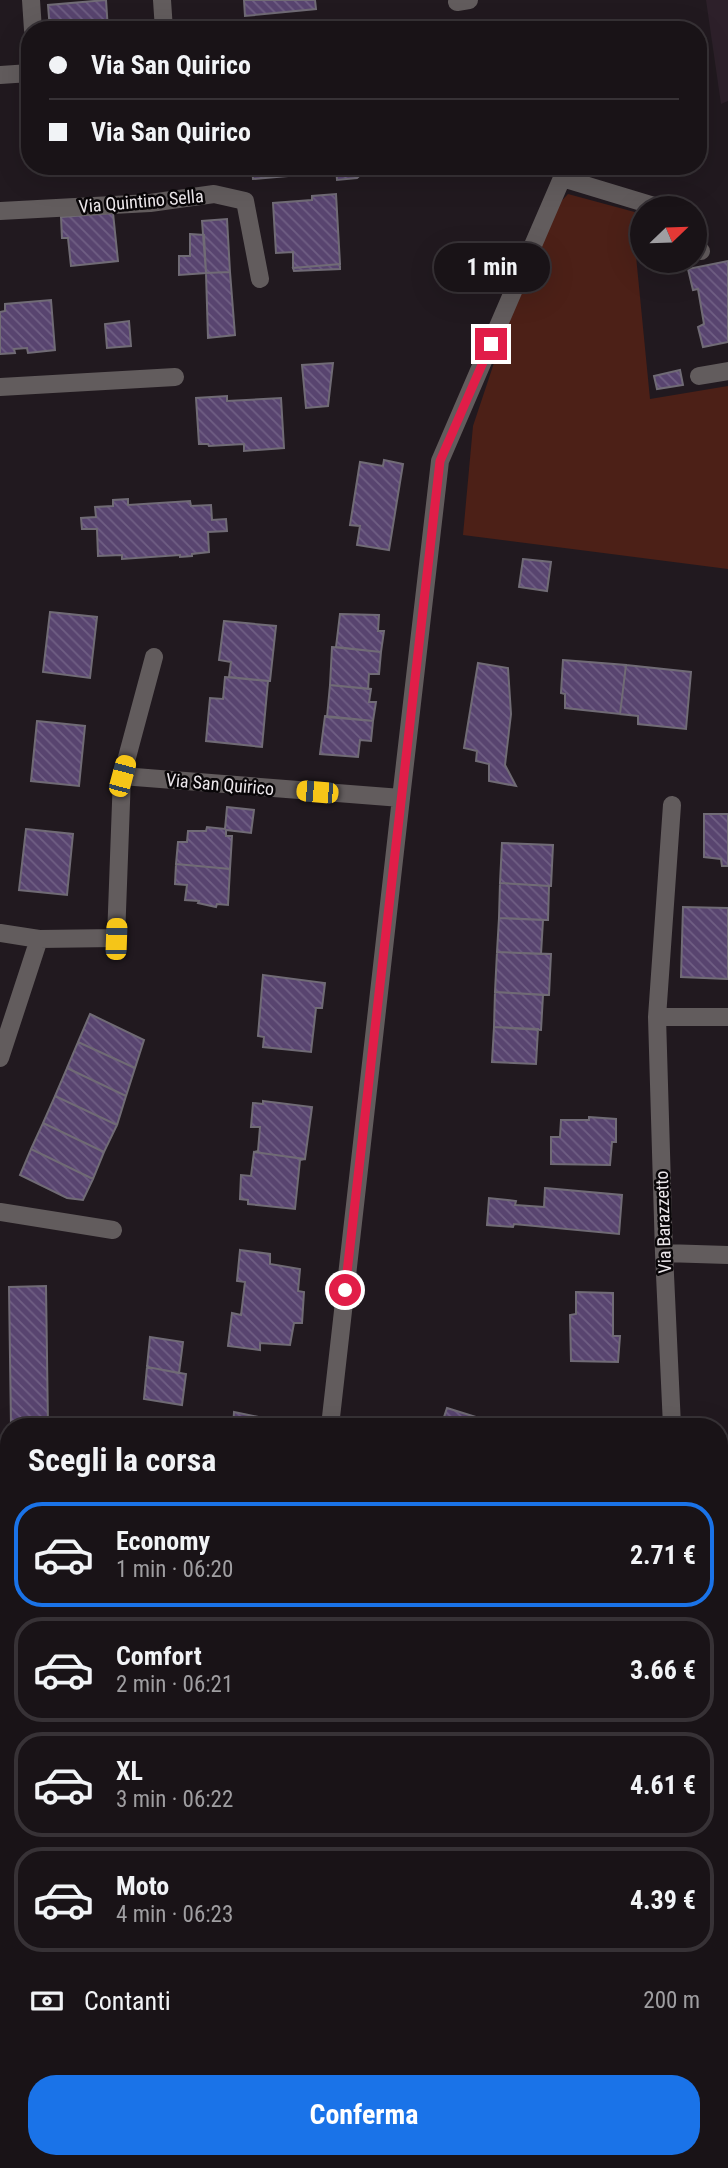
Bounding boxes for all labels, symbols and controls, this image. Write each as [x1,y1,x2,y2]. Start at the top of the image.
text: Via San Quirico [91,50,251,80]
text: Via San Quirico [91,117,251,147]
street label: Via Quintino Sella [78,185,204,217]
north arrow [630,196,707,273]
map controls [630,196,707,273]
callout: 1 min [433,243,549,292]
text: 1 min [466,254,518,281]
route end [475,328,507,360]
car [107,753,138,799]
street label: Via San Quirico [165,769,275,799]
car [296,780,339,804]
car [105,918,128,960]
street label: Via Barazzetto [651,1170,675,1274]
route start [329,1274,361,1306]
text: Scegli la corsa [28,1441,216,1479]
icon: car [32,1523,95,1586]
text: Economy [116,1526,210,1556]
text: 2.71 € [630,1540,696,1570]
text: 1 min · 06:20 [116,1556,233,1583]
icon: car [32,1638,95,1701]
text: Comfort [116,1641,202,1671]
text: 3.66 € [630,1655,696,1685]
text: 2 min · 06:21 [116,1671,233,1698]
icon: car [32,1753,95,1816]
text: XL [116,1756,143,1786]
text: 4.61 € [630,1770,696,1800]
text: 3 min · 06:22 [116,1786,233,1813]
icon: car [32,1868,95,1931]
text: Moto [116,1871,169,1901]
text: 4.39 € [630,1885,696,1915]
text: 4 min · 06:23 [116,1901,233,1928]
icon: cash [28,1982,66,2020]
text: Contanti [84,1986,171,2016]
text: 200 m [643,1987,700,2014]
button: Conferma [28,2075,700,2155]

